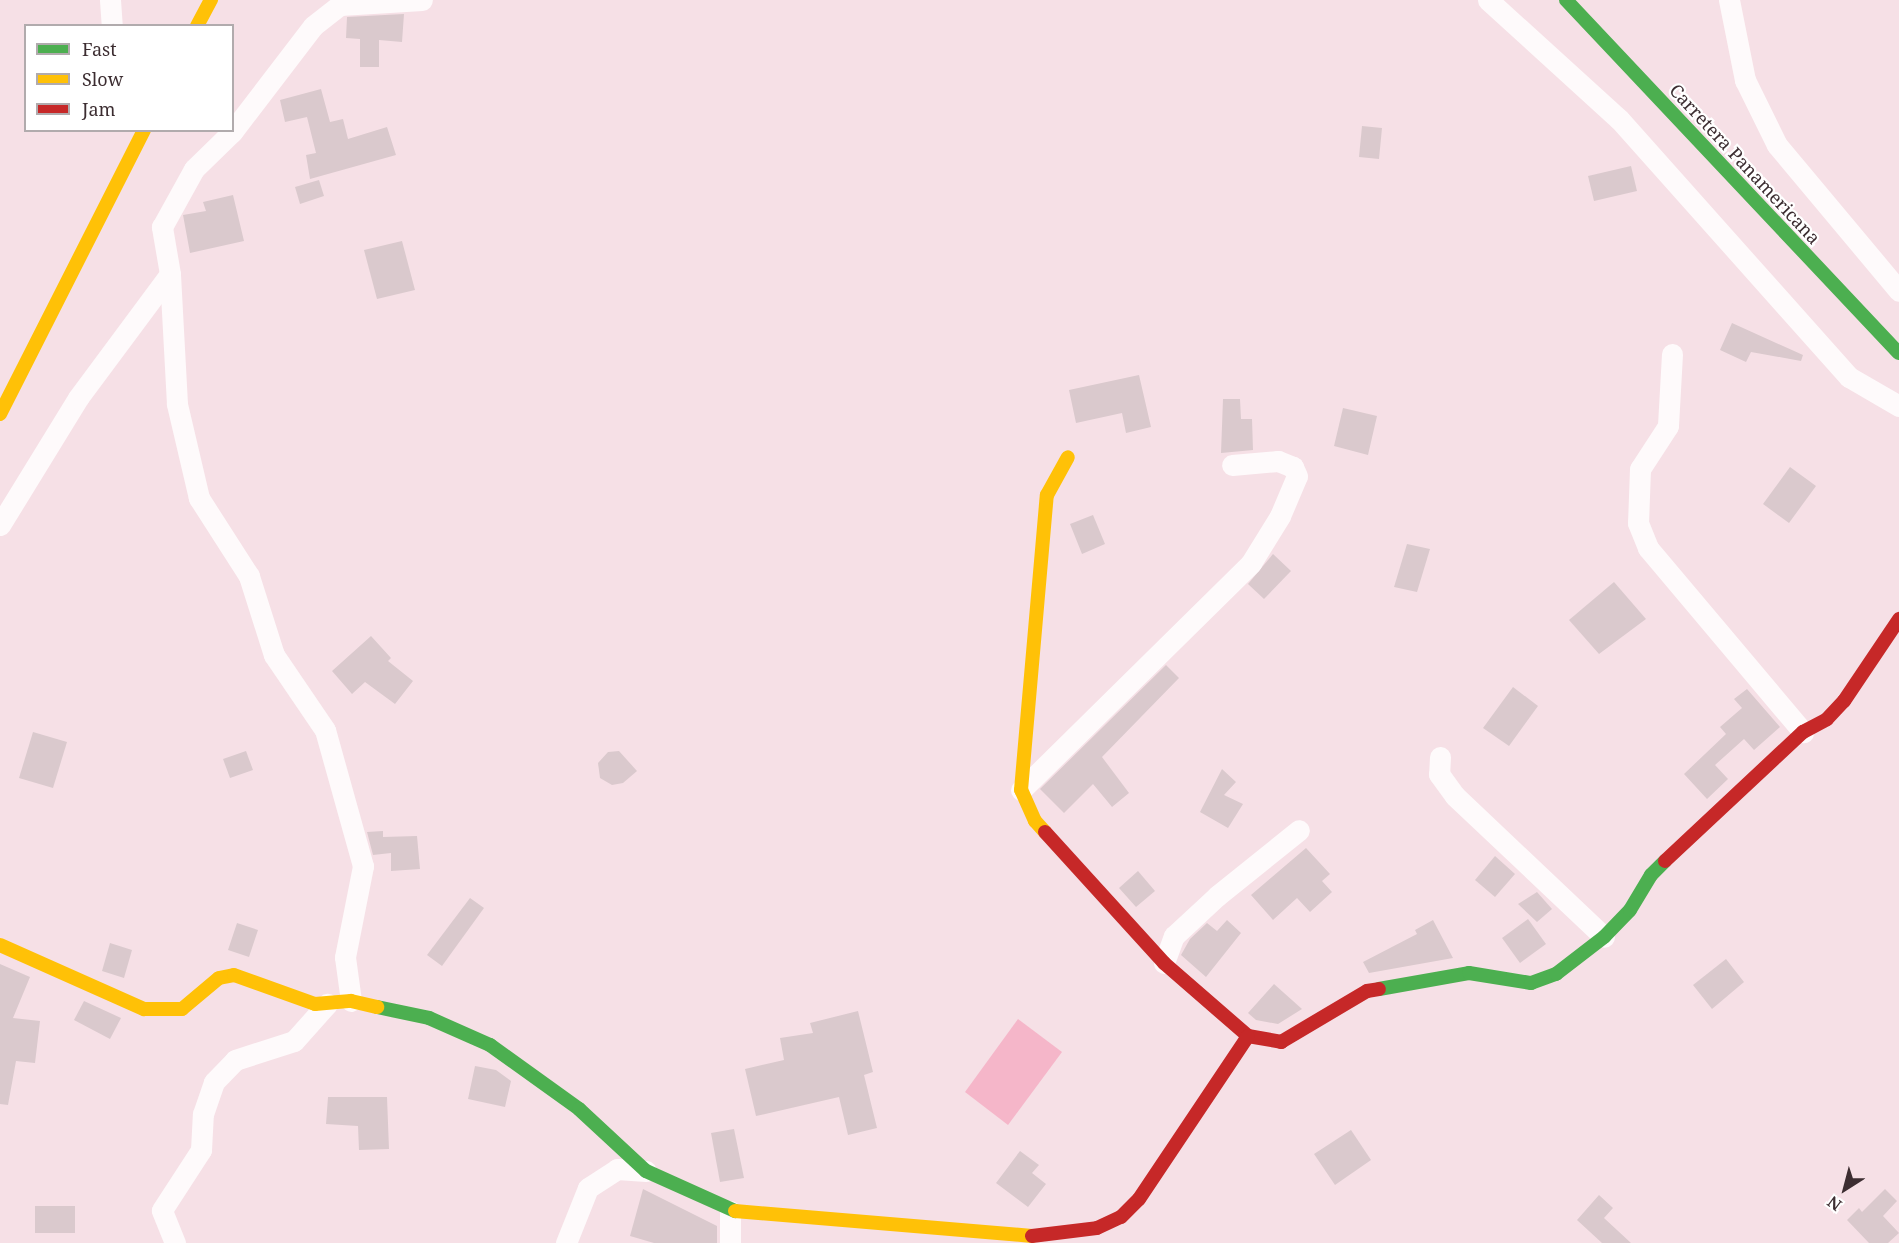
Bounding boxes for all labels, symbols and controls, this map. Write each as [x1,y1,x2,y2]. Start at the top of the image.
legend [24,24,234,132]
text: Fast [82,37,117,61]
text: Slow [82,67,123,91]
street label: Carretera Panamericana [1665,79,1825,249]
text: Jam [82,97,116,121]
north arrow [1815,1159,1875,1219]
text: N [1823,1191,1846,1216]

